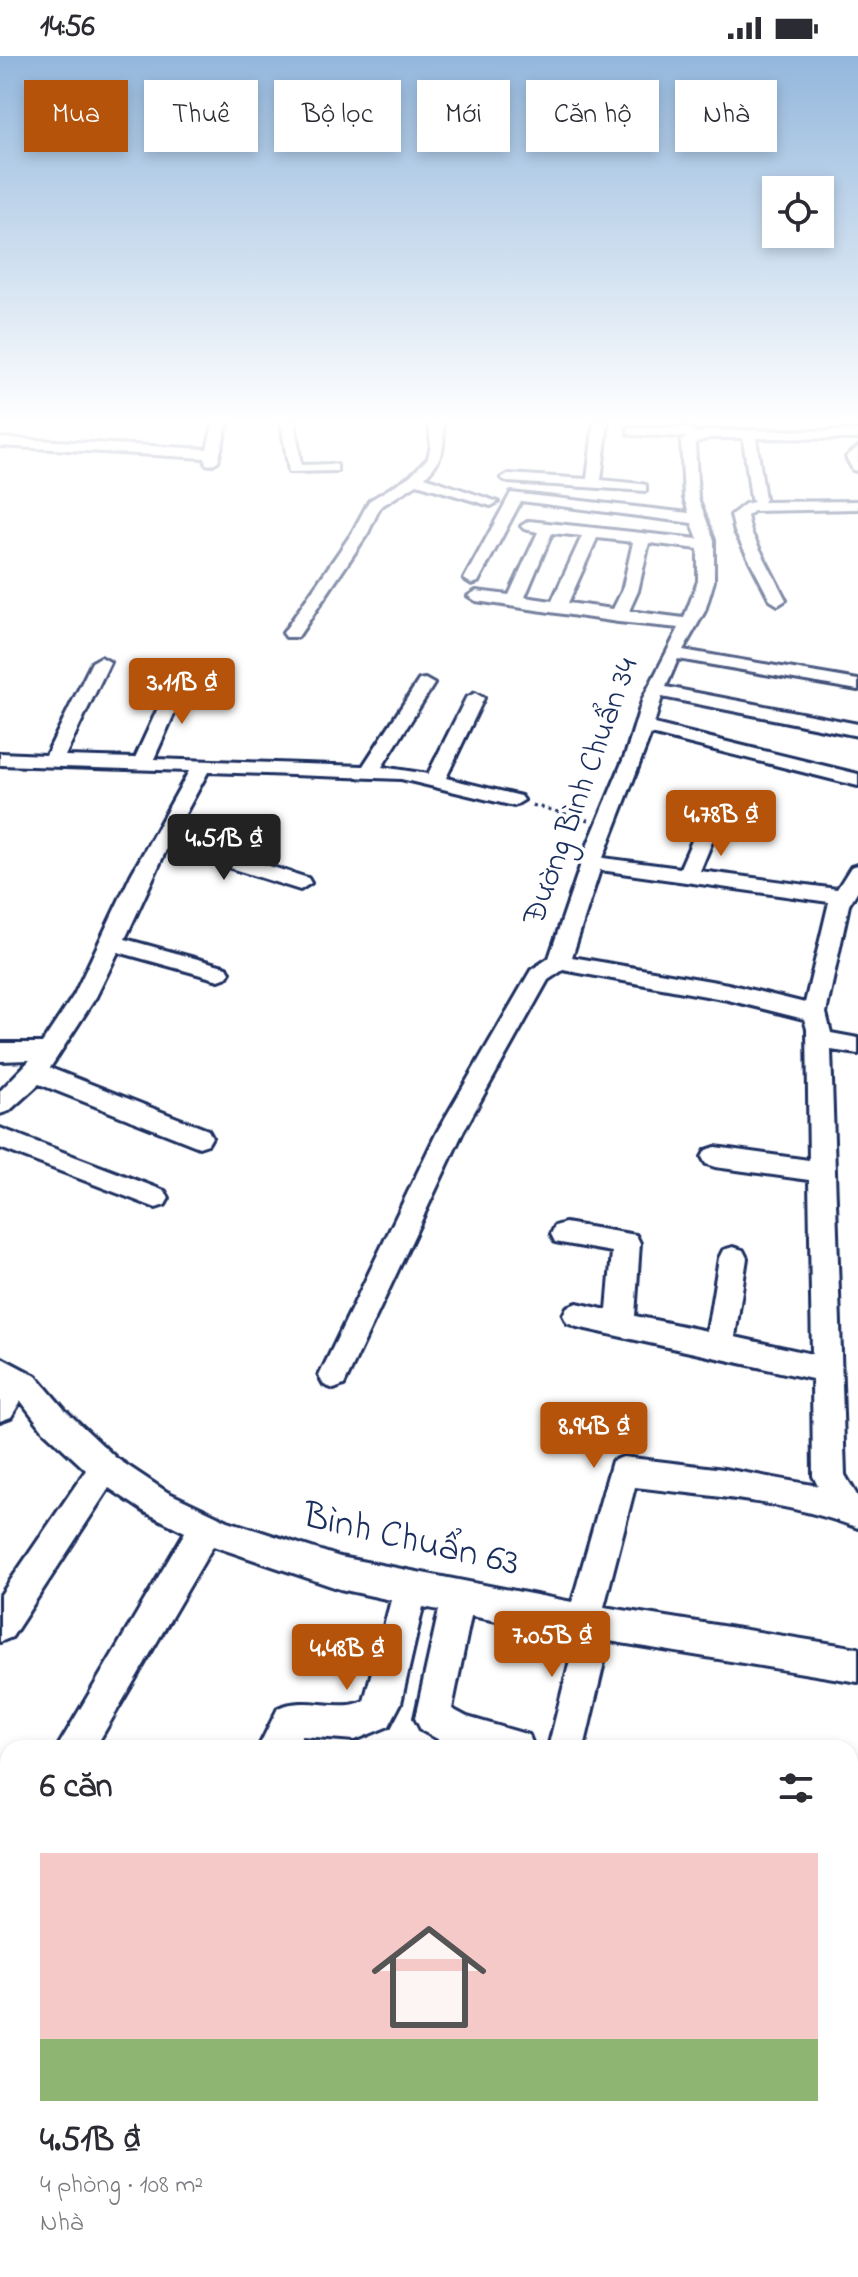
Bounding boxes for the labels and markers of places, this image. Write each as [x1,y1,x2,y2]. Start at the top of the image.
pin: 3.11B ₫ [108,658,256,726]
pin: 4.78B ₫ [647,790,795,858]
pin: 4.51B ₫ [150,814,298,882]
pin: 8.94B ₫ [520,1402,668,1470]
pin: 7.05B ₫ [478,1611,626,1679]
pin: 4.48B ₫ [273,1624,421,1692]

